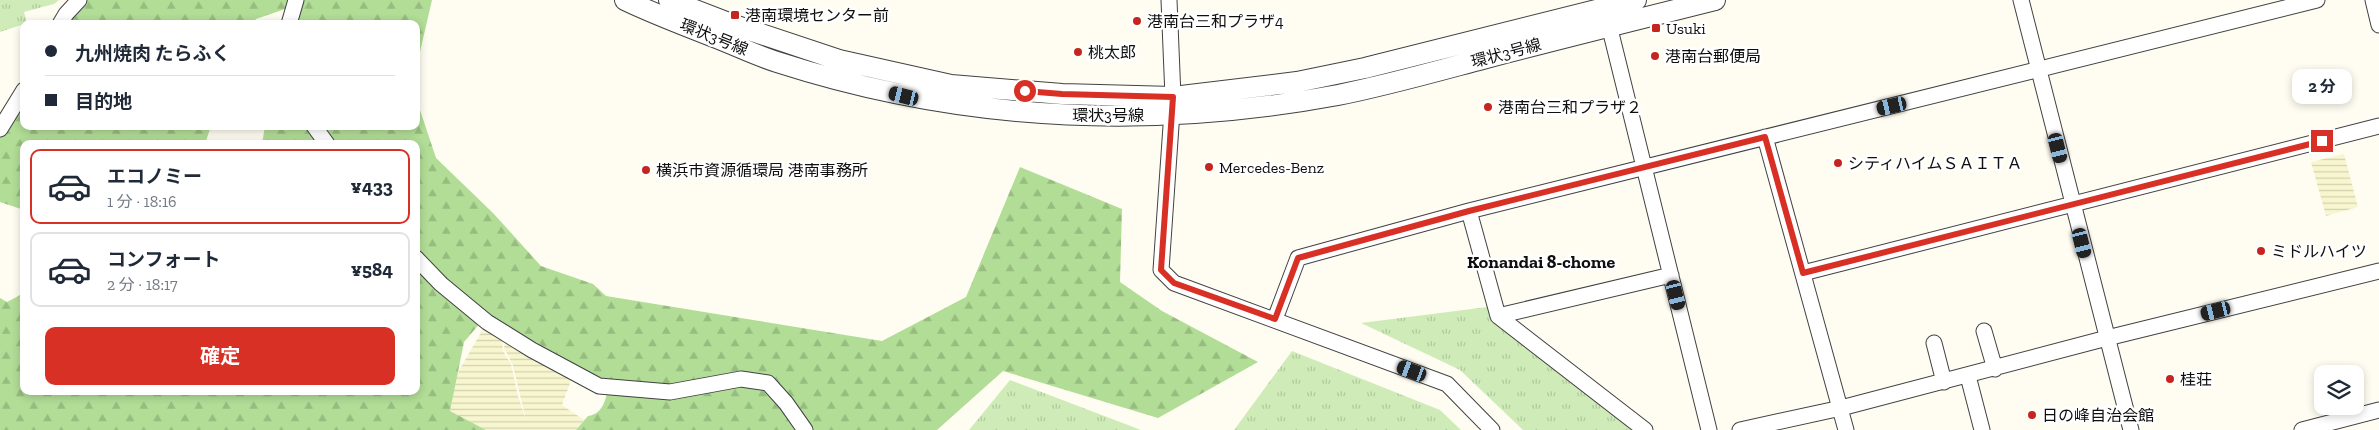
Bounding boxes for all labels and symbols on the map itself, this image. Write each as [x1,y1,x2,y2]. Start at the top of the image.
place label: 港南環境センター前 [745,6,889,25]
marker: 港南環境センター前 [729,9,741,21]
place label: 港南台三和プラザ4 [1147,12,1284,31]
street label: 環状3号線 [677,15,751,59]
marker: 港南台三和プラザ4 [1131,15,1143,27]
place label: Usuki [1666,19,1706,38]
marker: Usuki [1650,22,1662,34]
street label: 環状3号線 [1469,35,1543,71]
place label: 桃太郎 [1088,43,1136,62]
marker: 桃太郎 [1072,46,1084,58]
place label: 港南台郵便局 [1665,47,1761,66]
marker: 港南台郵便局 [1649,50,1661,62]
callout: 2 分 [2292,68,2352,104]
route start [1014,80,1036,102]
car [887,85,920,107]
car [1875,95,1908,117]
place label: 港南台三和プラザ２ [1498,98,1642,117]
marker: 港南台三和プラザ２ [1482,101,1494,113]
street label: 環状3号線 [1072,106,1144,125]
route end [2311,130,2333,152]
car [2047,132,2068,164]
place label: シティハイムＳＡＩＴＡ [1848,154,2022,173]
marker: シティハイムＳＡＩＴＡ [1832,157,1844,169]
place label: Mercedes-Benz [1219,158,1324,177]
place label: 横浜市資源循環局 港南事務所 [656,161,868,180]
marker: Mercedes-Benz [1203,161,1215,173]
marker: 横浜市資源循環局 港南事務所 [640,164,652,176]
car [2071,227,2092,259]
place label: ミドルハイツ [2271,242,2367,261]
marker: ミドルハイツ [2255,245,2267,257]
district label: Konandai 8-chome [1467,251,1615,273]
car [1665,279,1686,311]
car [2199,300,2232,322]
car [1395,359,1428,383]
place label: 桂荘 [2180,370,2212,389]
marker: 桂荘 [2164,373,2176,385]
place label: 日の峰自治会館 [2042,406,2154,425]
marker: 日の峰自治会館 [2026,409,2038,421]

